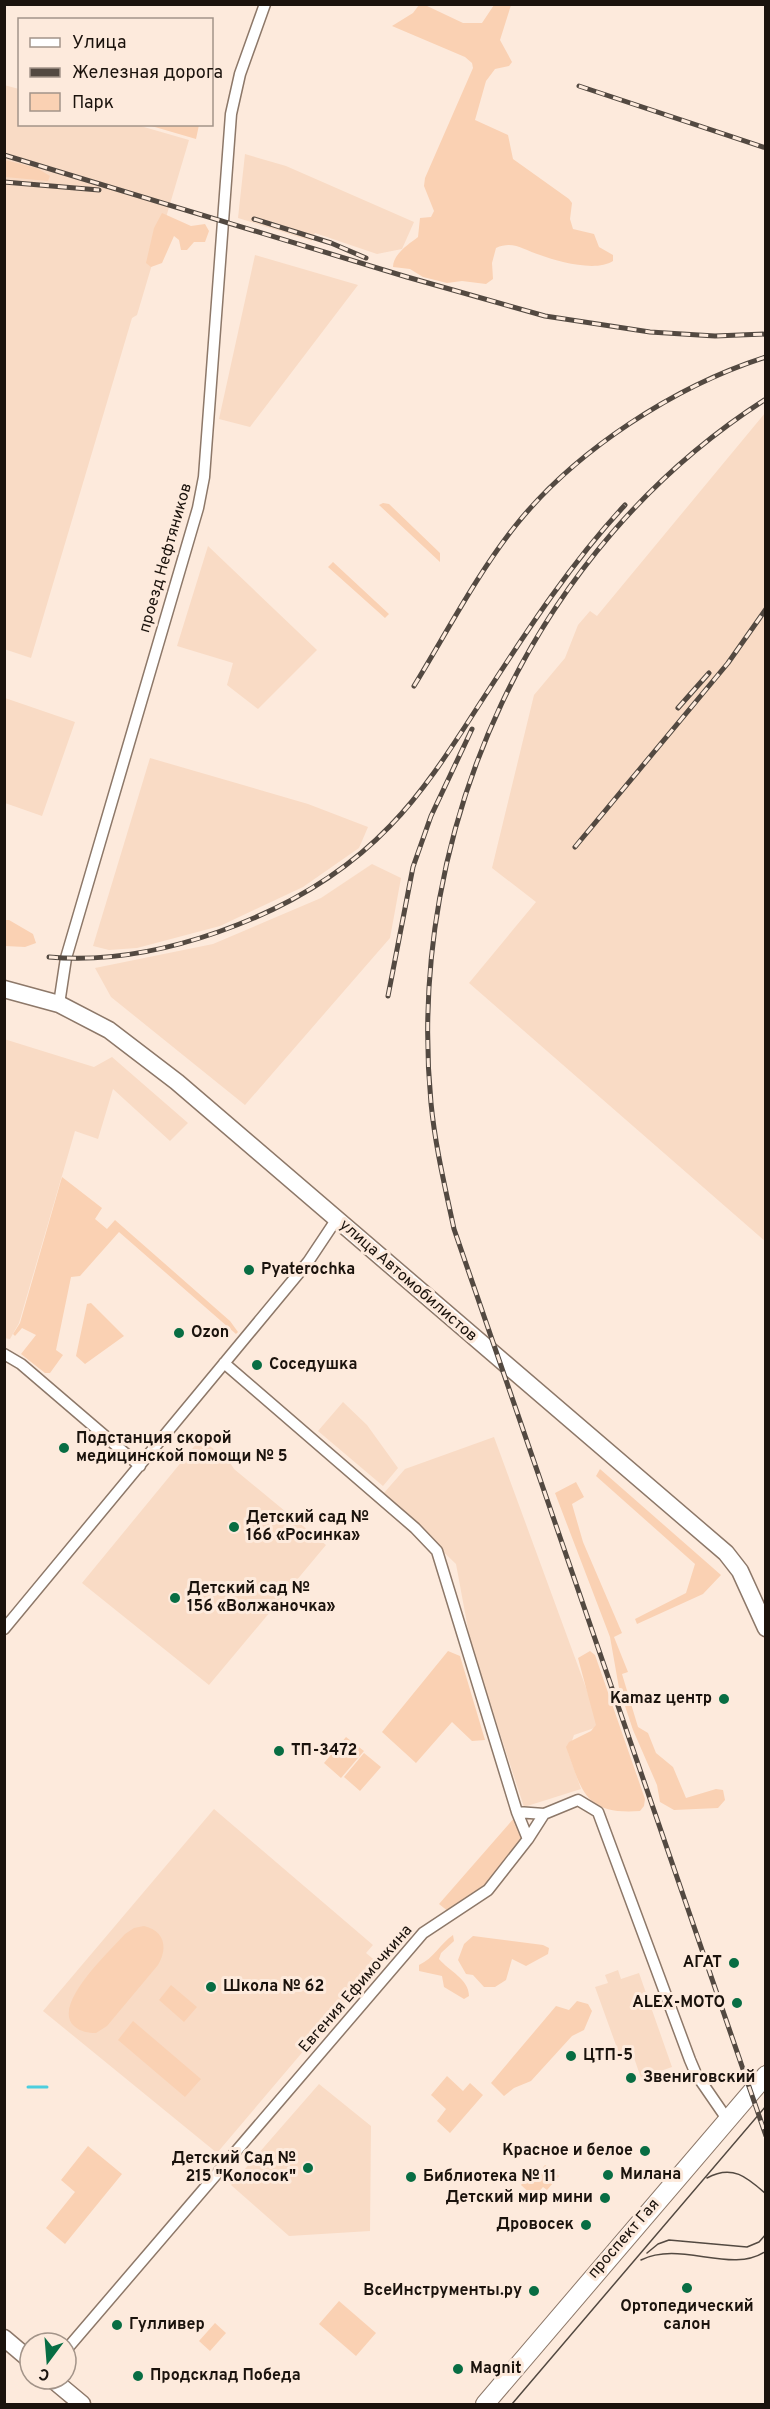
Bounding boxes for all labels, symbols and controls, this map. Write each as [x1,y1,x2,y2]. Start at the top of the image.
legend [18,18,213,126]
text: Улица [72,32,126,55]
text: Железная дорога [72,62,223,85]
text: Парк [72,92,114,115]
street label: проезд Нефтяников [135,481,197,635]
street label: улица Автомобилистов [335,1215,481,1347]
place label: Pyaterochka [261,1260,355,1280]
marker: Pyaterochka [242,1263,256,1277]
place label: Ozon [191,1323,229,1343]
marker: Ozon [172,1326,186,1340]
place label: Соседушка [269,1355,357,1375]
marker: Соседушка [250,1358,264,1372]
place label: Подстанция скорой медицинской помощи № 5 [76,1429,288,1467]
marker: Подстанция скорой медицинской помощи № 5 [57,1441,71,1455]
place label: Детский сад № 166 «Росинка» [246,1508,369,1546]
marker: Детский сад № 166 «Росинка» [227,1520,241,1534]
place label: Детский сад № 156 «Волжаночка» [187,1579,336,1617]
marker: Детский сад № 156 «Волжаночка» [168,1591,182,1605]
place label: Kamaz центр [610,1689,712,1709]
marker: Kamaz центр [717,1692,731,1706]
place label: ТП-3472 [291,1741,357,1761]
marker: ТП-3472 [272,1744,286,1758]
street label: Евгения Ефимочкина [295,1921,417,2057]
place label: АГАТ [683,1953,722,1973]
marker: АГАТ [727,1956,741,1970]
place label: Школа № 62 [223,1977,324,1997]
marker: Школа № 62 [204,1980,218,1994]
place label: ALEX-MOTO [632,1993,725,2013]
marker: ALEX-MOTO [730,1996,744,2010]
place label: ЦТП-5 [583,2046,633,2066]
marker: ЦТП-5 [564,2049,578,2063]
place label: Звениговский [643,2068,755,2088]
marker: Звениговский [624,2071,638,2085]
place label: Красное и белое [502,2141,633,2161]
marker: Красное и белое [638,2144,652,2158]
place label: Детский Сад № 215 "Колосок" [172,2149,296,2187]
marker: Детский Сад № 215 "Колосок" [301,2161,315,2175]
place label: Милана [620,2165,681,2185]
place label: Библиотека № 11 [423,2167,556,2187]
marker: Милана [601,2168,615,2182]
marker: Библиотека № 11 [404,2170,418,2184]
place label: Детский мир мини [446,2188,593,2208]
marker: Детский мир мини [598,2191,612,2205]
street label: проспект Гая [584,2195,664,2283]
place label: Дровосек [496,2215,574,2235]
marker: Дровосек [579,2218,593,2232]
place label: ВсеИнструменты.ру [363,2281,522,2301]
marker: Ортопедический салон [680,2281,694,2295]
marker: ВсеИнструменты.ру [527,2284,541,2298]
place label: Ортопедический салон [620,2297,754,2335]
place label: Гулливер [129,2315,205,2335]
marker: Гулливер [110,2318,124,2332]
north arrow [18,2331,78,2391]
place label: Magnit [470,2359,522,2379]
text: С [37,2362,52,2385]
marker: Magnit [451,2362,465,2376]
place label: Продсклад Победа [150,2366,301,2386]
marker: Продсклад Победа [131,2369,145,2383]

